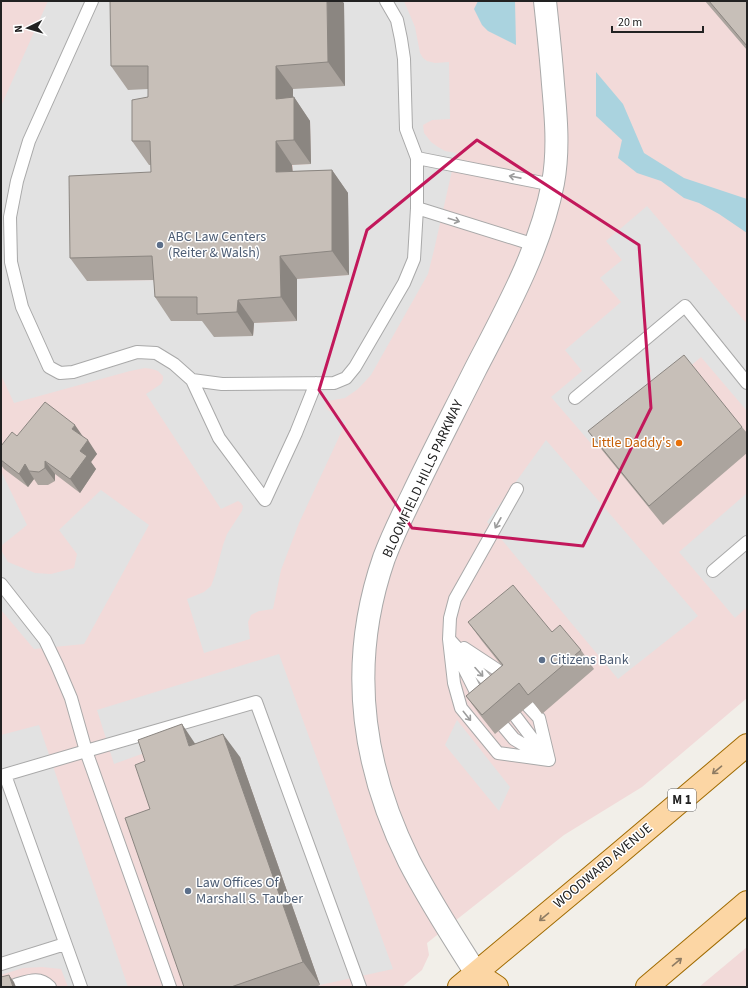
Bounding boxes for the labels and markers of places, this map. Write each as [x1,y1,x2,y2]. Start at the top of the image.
place label: ABC Law Centers (Reiter & Walsh) [168,227,266,263]
marker: ABC Law Centers (Reiter & Walsh) [155,240,165,250]
place label: Little Daddy's [591,433,671,453]
marker: Little Daddy's [674,438,684,448]
place label: Citizens Bank [550,650,629,670]
marker: Citizens Bank [537,655,547,665]
place label: Law Offices Of Marshall S. Tauber [196,873,303,909]
marker: Law Offices Of Marshall S. Tauber [183,886,193,896]

